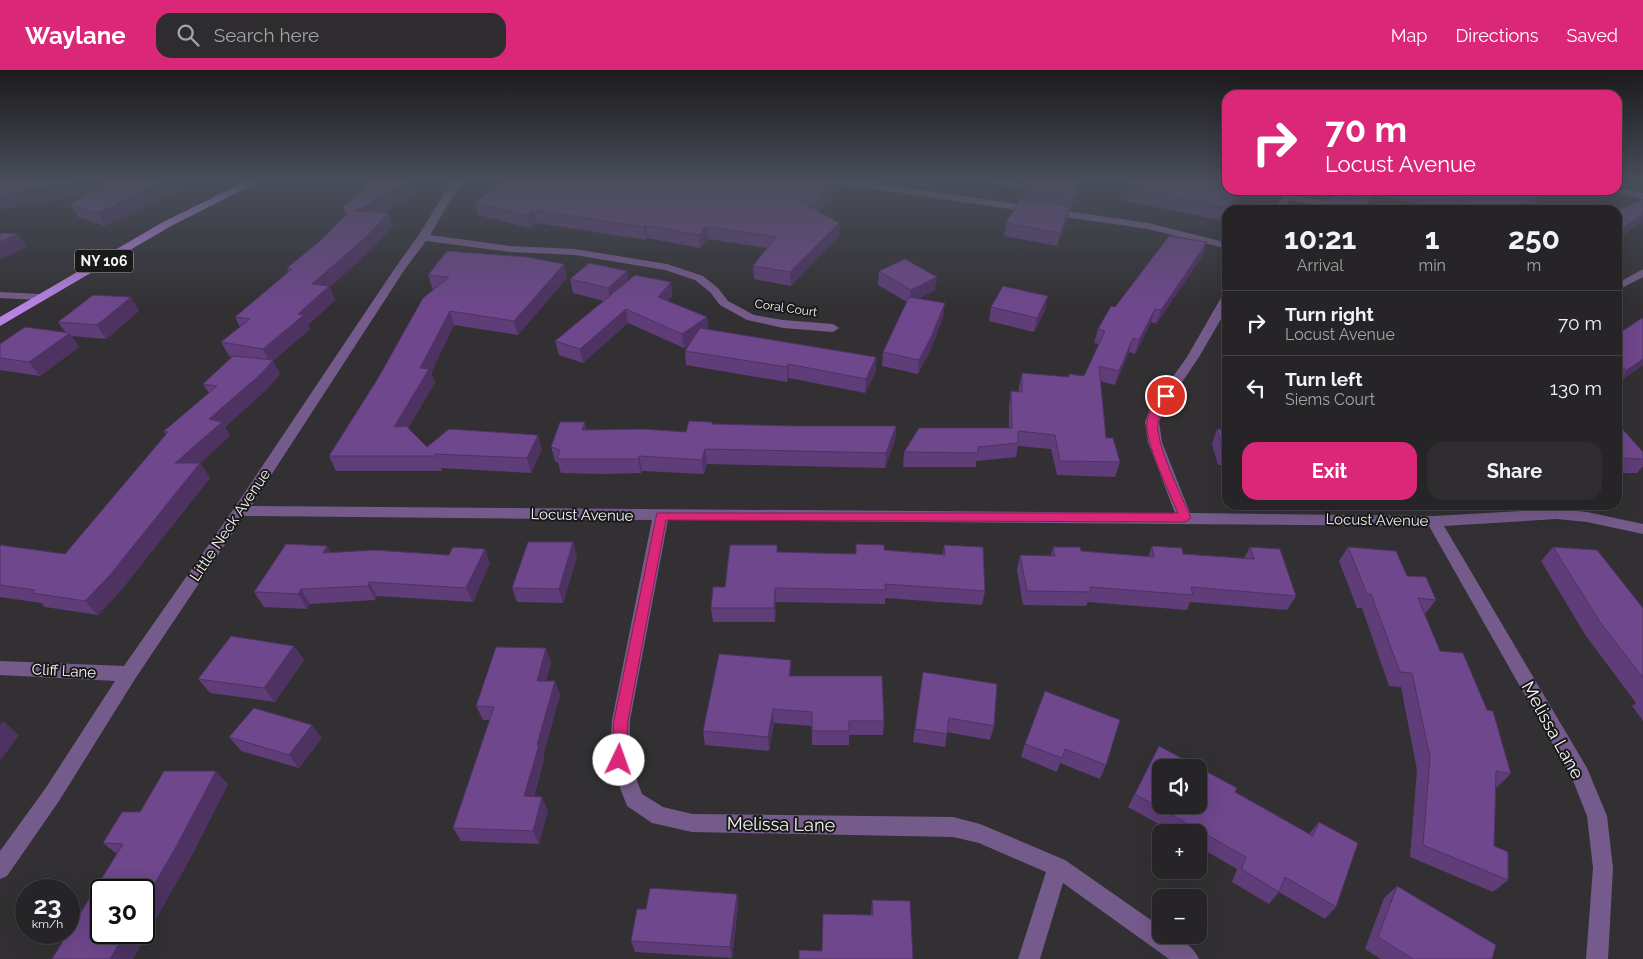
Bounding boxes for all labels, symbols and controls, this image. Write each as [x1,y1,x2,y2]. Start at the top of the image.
search box [156,13,506,58]
text: Waylane [25,21,126,50]
icon: search [174,21,202,49]
text: Search here [214,24,319,46]
text: Map [1391,25,1427,46]
text: Directions [1455,25,1539,46]
text: Saved [1567,25,1618,46]
text: 70 m [1325,109,1407,150]
icon: right [1242,110,1307,175]
text: Locust Avenue [1325,151,1476,177]
text: 10:21 [1284,221,1356,256]
text: 1 [1425,221,1440,256]
text: 250 [1508,221,1560,256]
road number: NY 106 [75,250,133,272]
text: Arrival [1297,256,1344,275]
text: min [1418,256,1446,275]
text: m [1527,256,1541,275]
street label: Coral Court [754,297,818,319]
text: Turn right [1285,303,1374,325]
icon: right [1242,309,1270,337]
text: 70 m [1558,312,1602,334]
text: Locust Avenue [1285,325,1395,344]
text: Turn left [1285,368,1362,390]
icon: left [1242,374,1270,402]
pin [1145,375,1187,417]
text: 130 m [1550,377,1602,399]
icon: arrive [1152,382,1180,410]
text: Siems Court [1285,390,1375,409]
button: Exit [1242,442,1417,500]
button: Share [1427,442,1602,500]
street label: Little Neck Avenue [186,465,274,584]
street label: Locust Avenue [530,505,634,525]
street label: Locust Avenue [1325,510,1429,530]
street label: Cliff Lane [31,660,97,682]
street label: Melissa Lane [1518,678,1589,783]
position arrow [592,733,644,785]
map controls [1152,759,1207,944]
button: sound [1152,759,1207,814]
street label: Melissa Lane [727,813,836,835]
button: + [1152,824,1207,879]
speed limit sign: 30 [90,879,155,944]
button: − [1152,889,1207,944]
text: 23 [33,890,62,920]
text: km/h [32,917,63,931]

